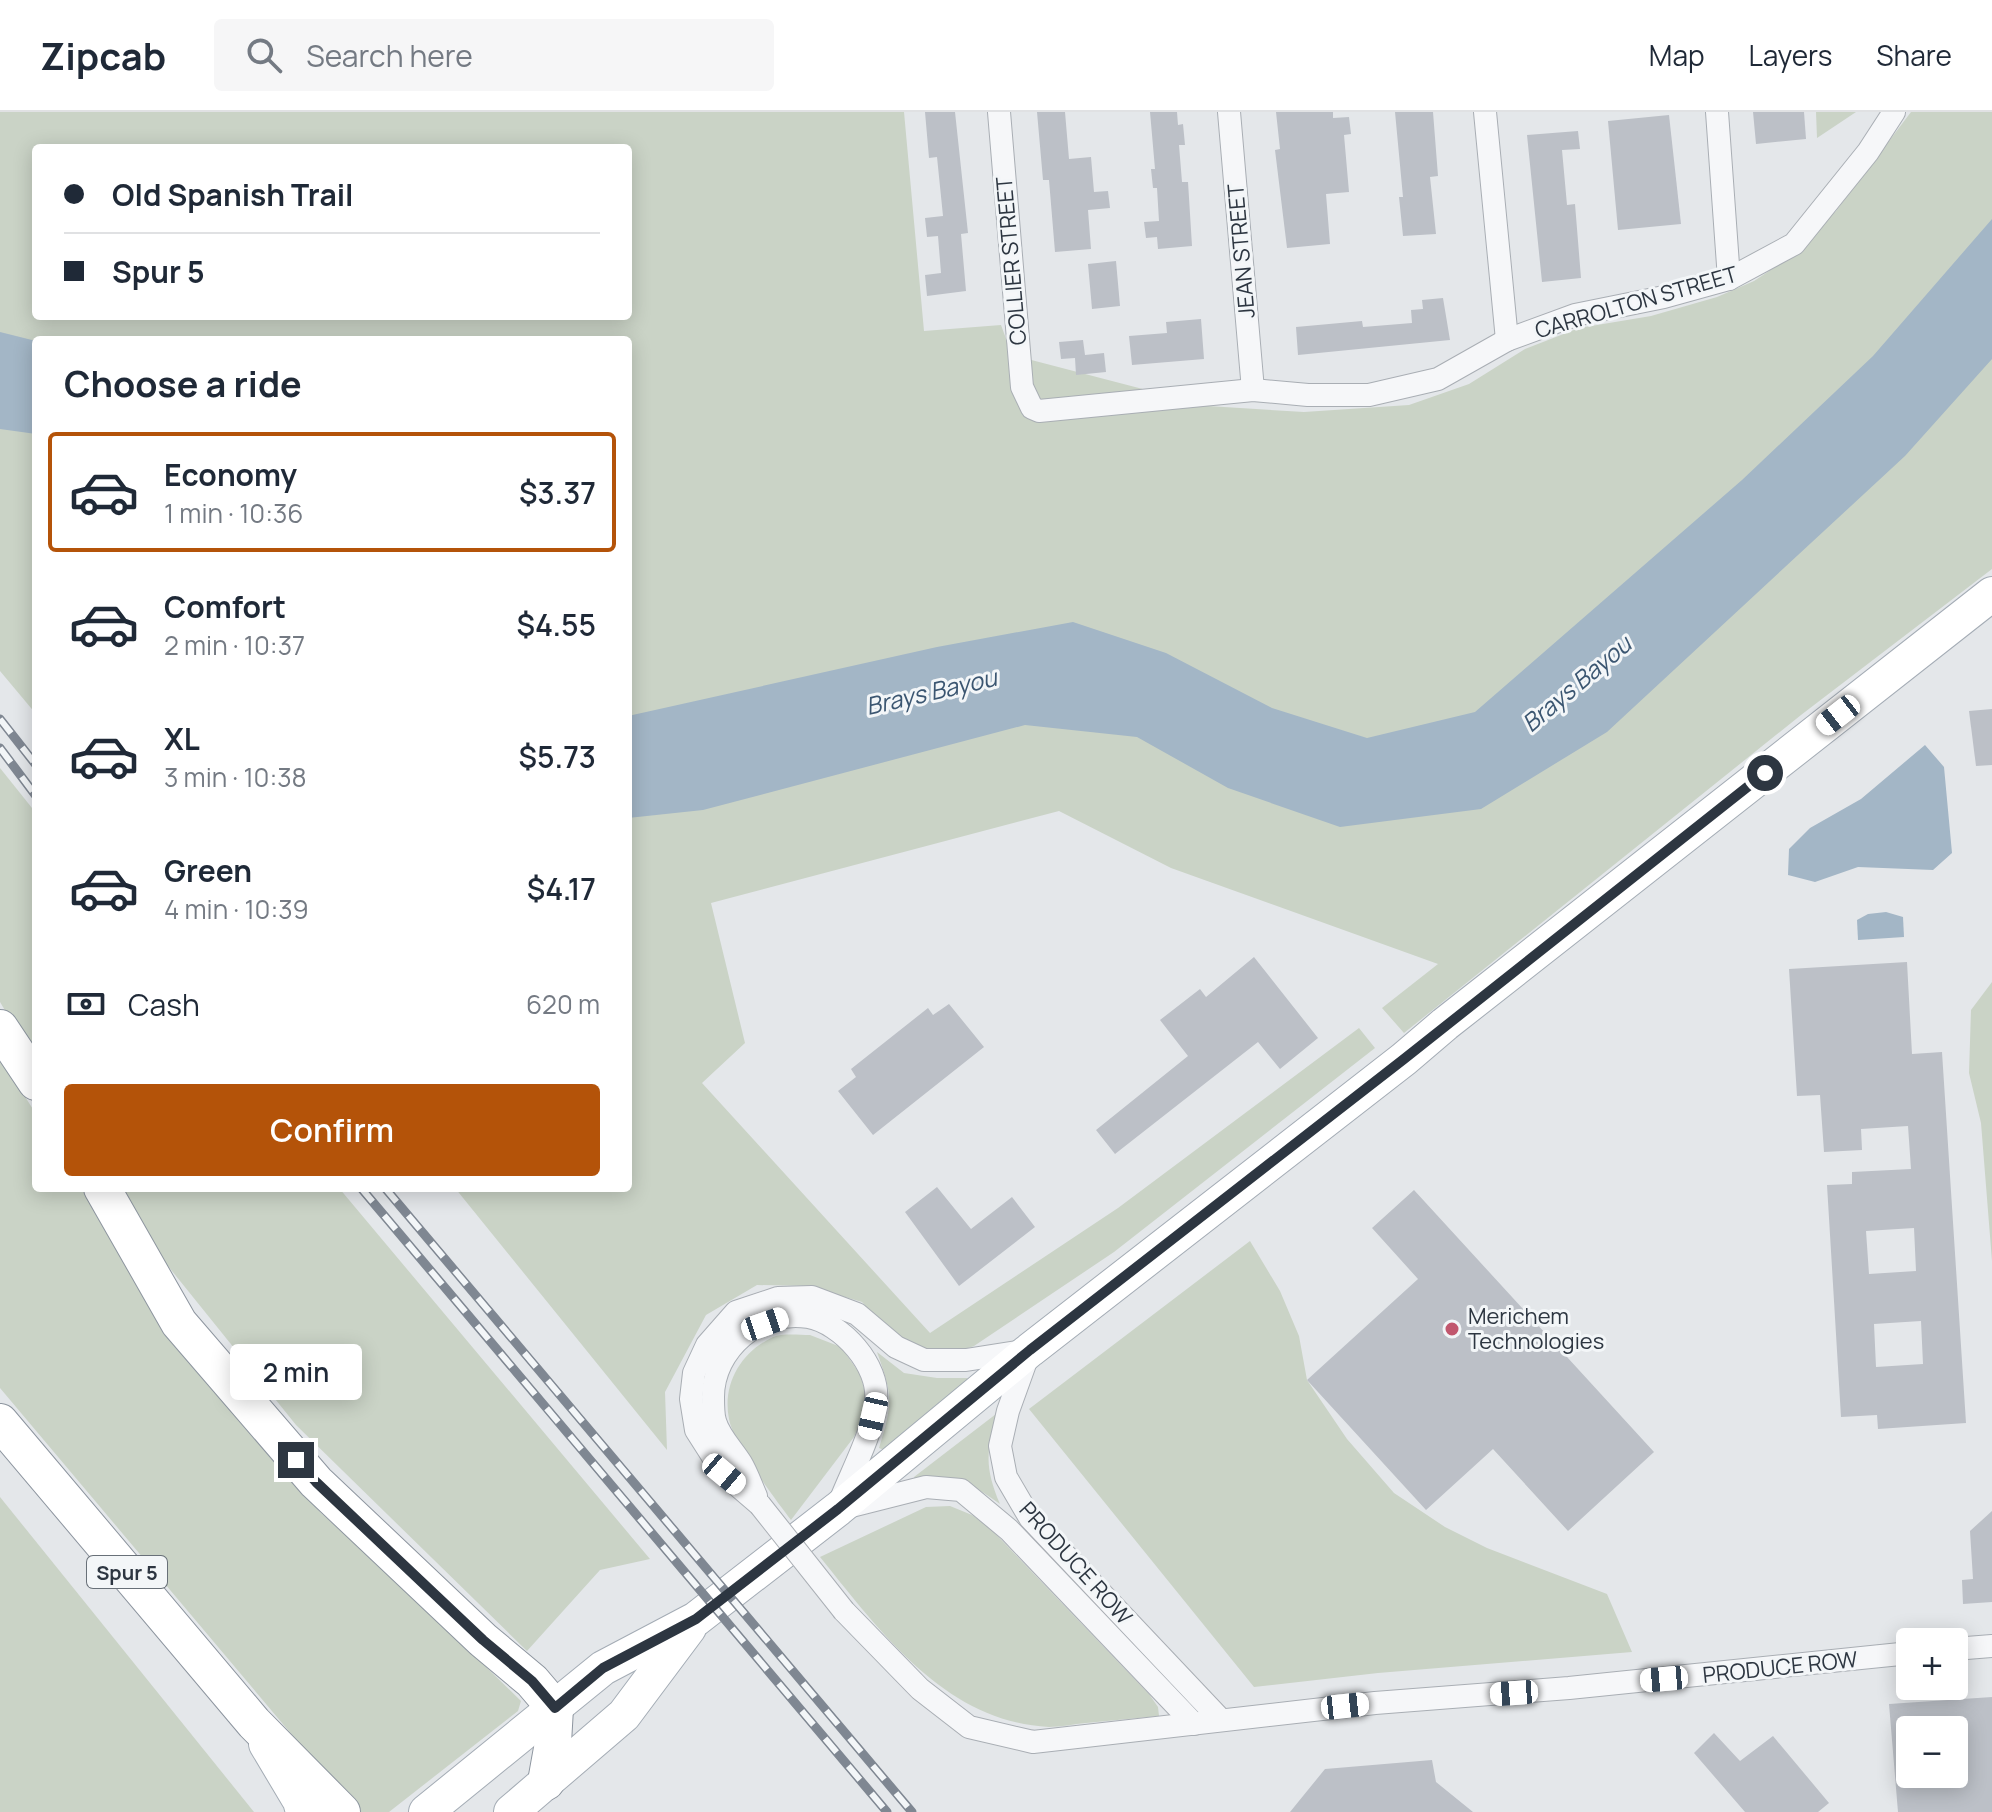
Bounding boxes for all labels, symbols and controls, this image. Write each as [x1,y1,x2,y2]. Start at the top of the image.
search box [214,19,774,91]
text: Zipcab [40,29,166,81]
icon: search [242,33,286,77]
text: Search here [306,35,473,76]
text: Map [1649,36,1705,74]
text: Layers [1749,36,1832,74]
text: Share [1876,36,1952,74]
text: Old Spanish Trail [112,174,354,215]
street label: COLLIER STREET [989,176,1033,346]
street label: JEAN STREET [1220,182,1262,320]
text: Spur 5 [112,251,205,292]
street label: CARROLTON STREET [1531,259,1741,345]
text: Choose a ride [64,359,302,408]
text: Economy [164,454,297,495]
icon: car [68,456,140,528]
text: $3.37 [519,472,596,513]
text: 1 min · 10:36 [164,495,303,531]
text: Comfort [164,586,286,627]
icon: car [68,588,140,660]
text: $4.55 [516,604,596,645]
water label: Brays Bayou [1514,626,1639,739]
text: 2 min · 10:37 [164,627,305,663]
water label: Brays Bayou [862,660,1001,722]
car [1812,691,1864,739]
text: XL [164,718,200,759]
icon: car [68,720,140,792]
text: $5.73 [519,736,596,777]
route start [1747,755,1783,791]
text: 3 min · 10:38 [164,759,307,795]
text: Green [164,850,252,891]
icon: car [68,852,140,924]
text: $4.17 [527,868,596,909]
text: 4 min · 10:39 [164,891,309,927]
icon: cash [64,982,108,1026]
text: Cash [128,984,200,1025]
text: 620 m [526,986,600,1022]
button: Confirm [64,1084,600,1176]
place label: Merichem Technologies [1468,1301,1604,1356]
car [738,1305,792,1343]
marker: Merichem Technologies [1443,1320,1461,1338]
callout: 2 min [230,1344,362,1400]
text: 2 min [263,1354,329,1390]
car [856,1390,890,1442]
route end [278,1442,314,1478]
car [698,1449,750,1499]
street label: PRODUCE ROW [1013,1495,1140,1631]
road number: Spur 5 [87,1556,167,1588]
map controls [1896,1628,1968,1788]
button: + [1896,1628,1968,1700]
street label: PRODUCE ROW [1701,1644,1859,1690]
car [1639,1665,1689,1693]
car [1489,1679,1539,1707]
car [1320,1692,1370,1720]
button: − [1896,1716,1968,1788]

